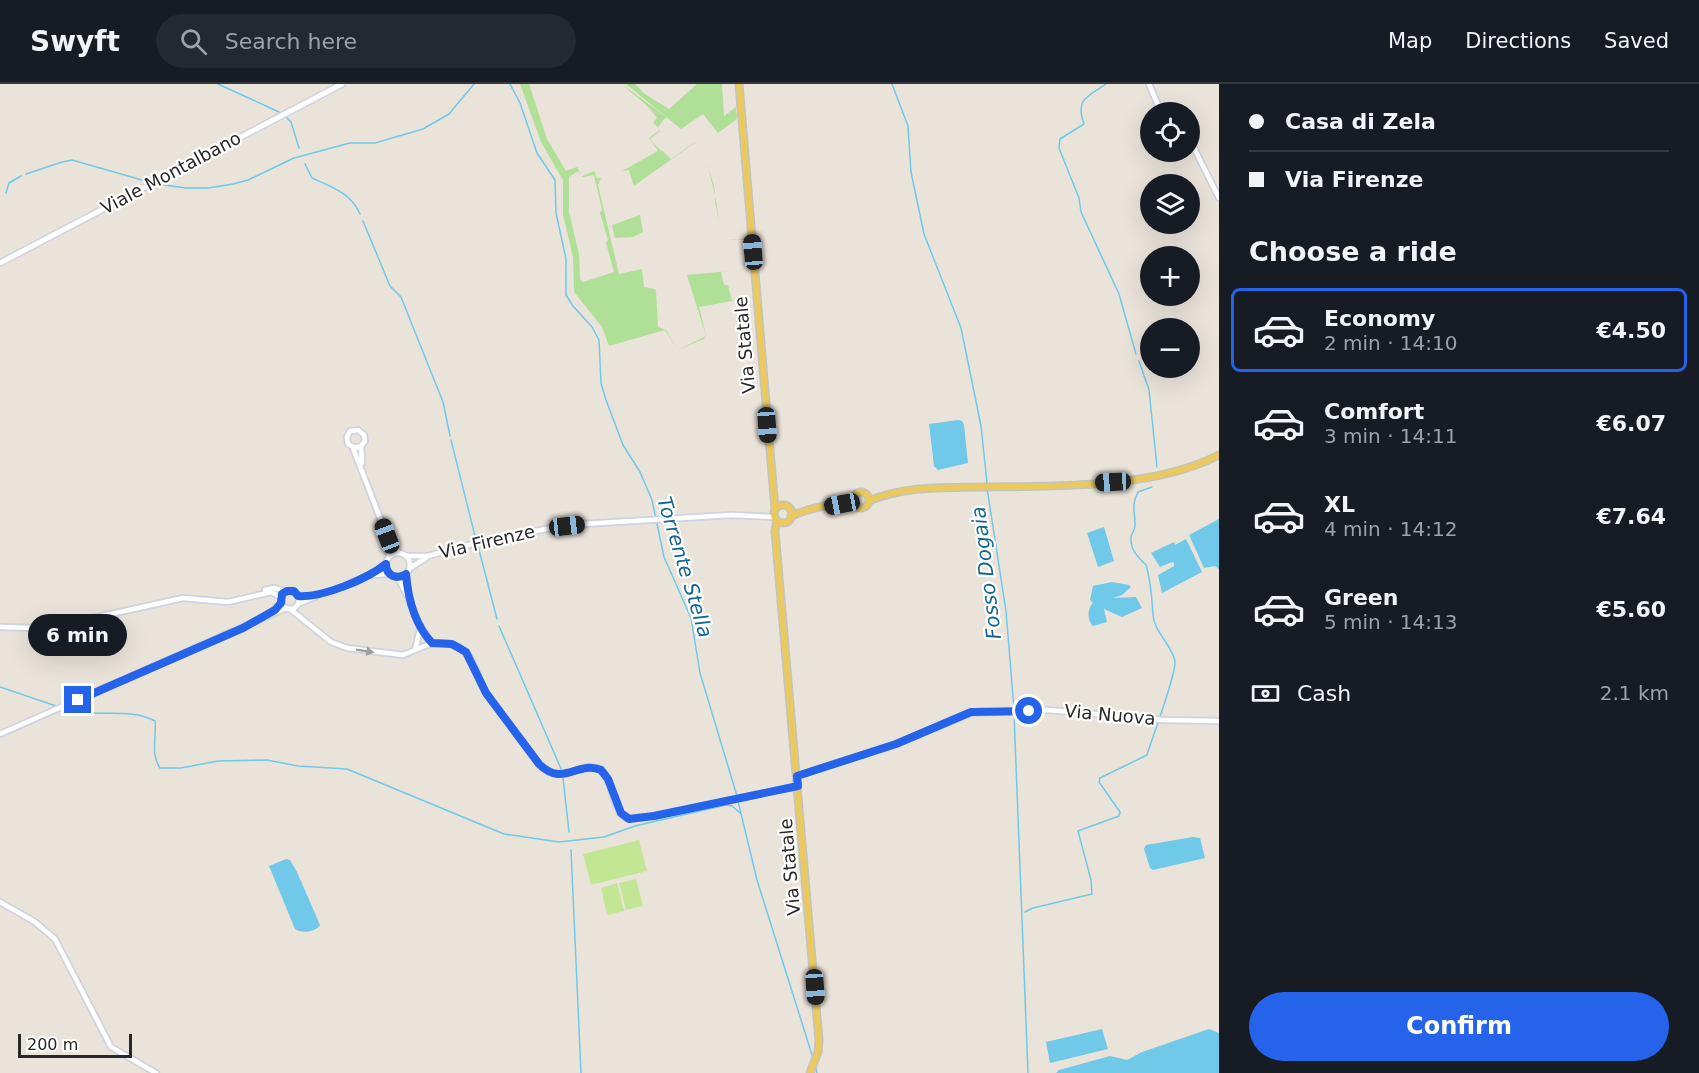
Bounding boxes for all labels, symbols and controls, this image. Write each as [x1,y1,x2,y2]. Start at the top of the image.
search box [156,14,576,68]
text: Swyft [30,25,120,58]
icon: search [177,25,210,58]
text: Search here [225,29,357,54]
text: Map [1388,29,1432,53]
text: Directions [1465,29,1571,53]
text: Saved [1604,29,1669,53]
map controls [1140,102,1200,378]
button: locate [1140,102,1200,162]
text: Casa di Zela [1285,109,1436,134]
street label: Viale Montalbano [97,127,244,218]
text: Via Firenze [1285,167,1423,192]
button: layers [1140,174,1200,234]
car [742,233,764,271]
text: Choose a ride [1249,236,1457,267]
button: + [1140,246,1200,306]
street label: Via Statale [730,296,759,394]
icon: car [1252,303,1306,357]
text: Economy [1324,306,1435,331]
button: − [1140,318,1200,378]
text: €4.50 [1596,318,1666,343]
text: 2 min · 14:10 [1324,331,1458,355]
icon: car [1252,396,1306,450]
text: Comfort [1324,399,1424,424]
car [757,406,777,444]
text: €6.07 [1596,411,1666,436]
text: 3 min · 14:11 [1324,424,1458,448]
car [1095,472,1131,492]
icon: car [1252,489,1306,543]
car [823,492,861,516]
text: XL [1324,492,1355,517]
water label: Torrente Stella [652,494,718,640]
text: €7.64 [1596,504,1666,529]
water label: Fosso Dogaia [966,505,1006,641]
car [548,515,586,537]
car [372,516,402,556]
text: 4 min · 14:12 [1324,517,1458,541]
street label: Via Firenze [437,520,537,563]
icon: car [1252,582,1306,636]
text: Green [1324,585,1398,610]
text: €5.60 [1596,597,1666,622]
text: 5 min · 14:13 [1324,610,1458,634]
callout: 6 min [28,613,128,655]
text: 6 min [46,623,109,647]
one-way arrow [355,646,374,655]
icon: cash [1249,677,1282,710]
text: Cash [1297,681,1351,706]
text: 2.1 km [1600,681,1669,705]
route end [64,686,91,713]
route start [1015,697,1042,724]
street label: Via Nuova [1064,700,1156,729]
street label: Via Statale [775,818,804,916]
car [805,968,825,1006]
button: Confirm [1249,992,1669,1061]
scale bar [18,1031,132,1058]
text: 200 m [27,1035,78,1054]

